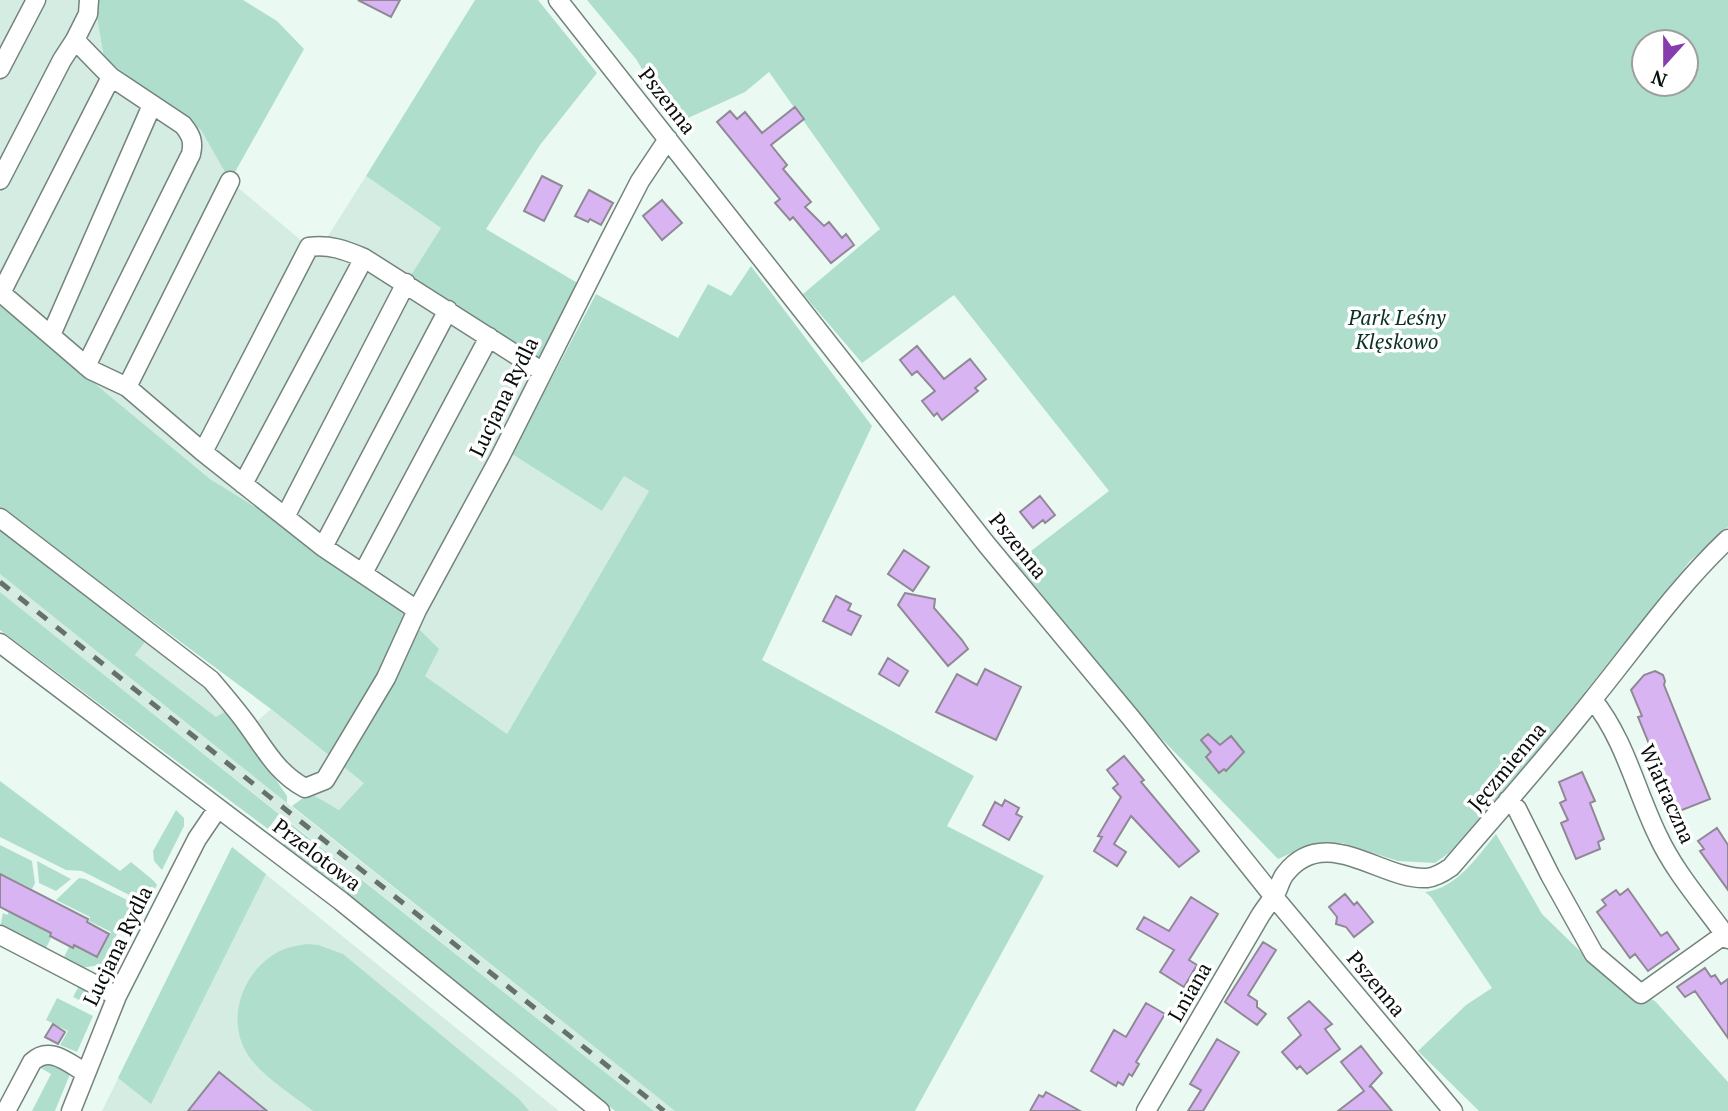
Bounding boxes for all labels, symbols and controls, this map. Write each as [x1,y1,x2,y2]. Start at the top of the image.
north arrow [1630,28,1700,98]
street label: Pszenna [633,61,703,140]
text: N [1647,65,1670,94]
park label: Park Leśny Klęskowo [1347,303,1446,355]
street label: Lucjana Rydla [462,332,544,461]
street label: Pszenna [983,506,1054,585]
street label: Jęczmienna [1461,716,1552,817]
street label: Wiatraczna [1634,740,1702,848]
street label: Przelotowa [268,812,368,897]
street label: Lucjana Rydla [76,881,158,1010]
street label: Pszenna [1341,945,1413,1022]
street label: Lniana [1161,956,1217,1026]

